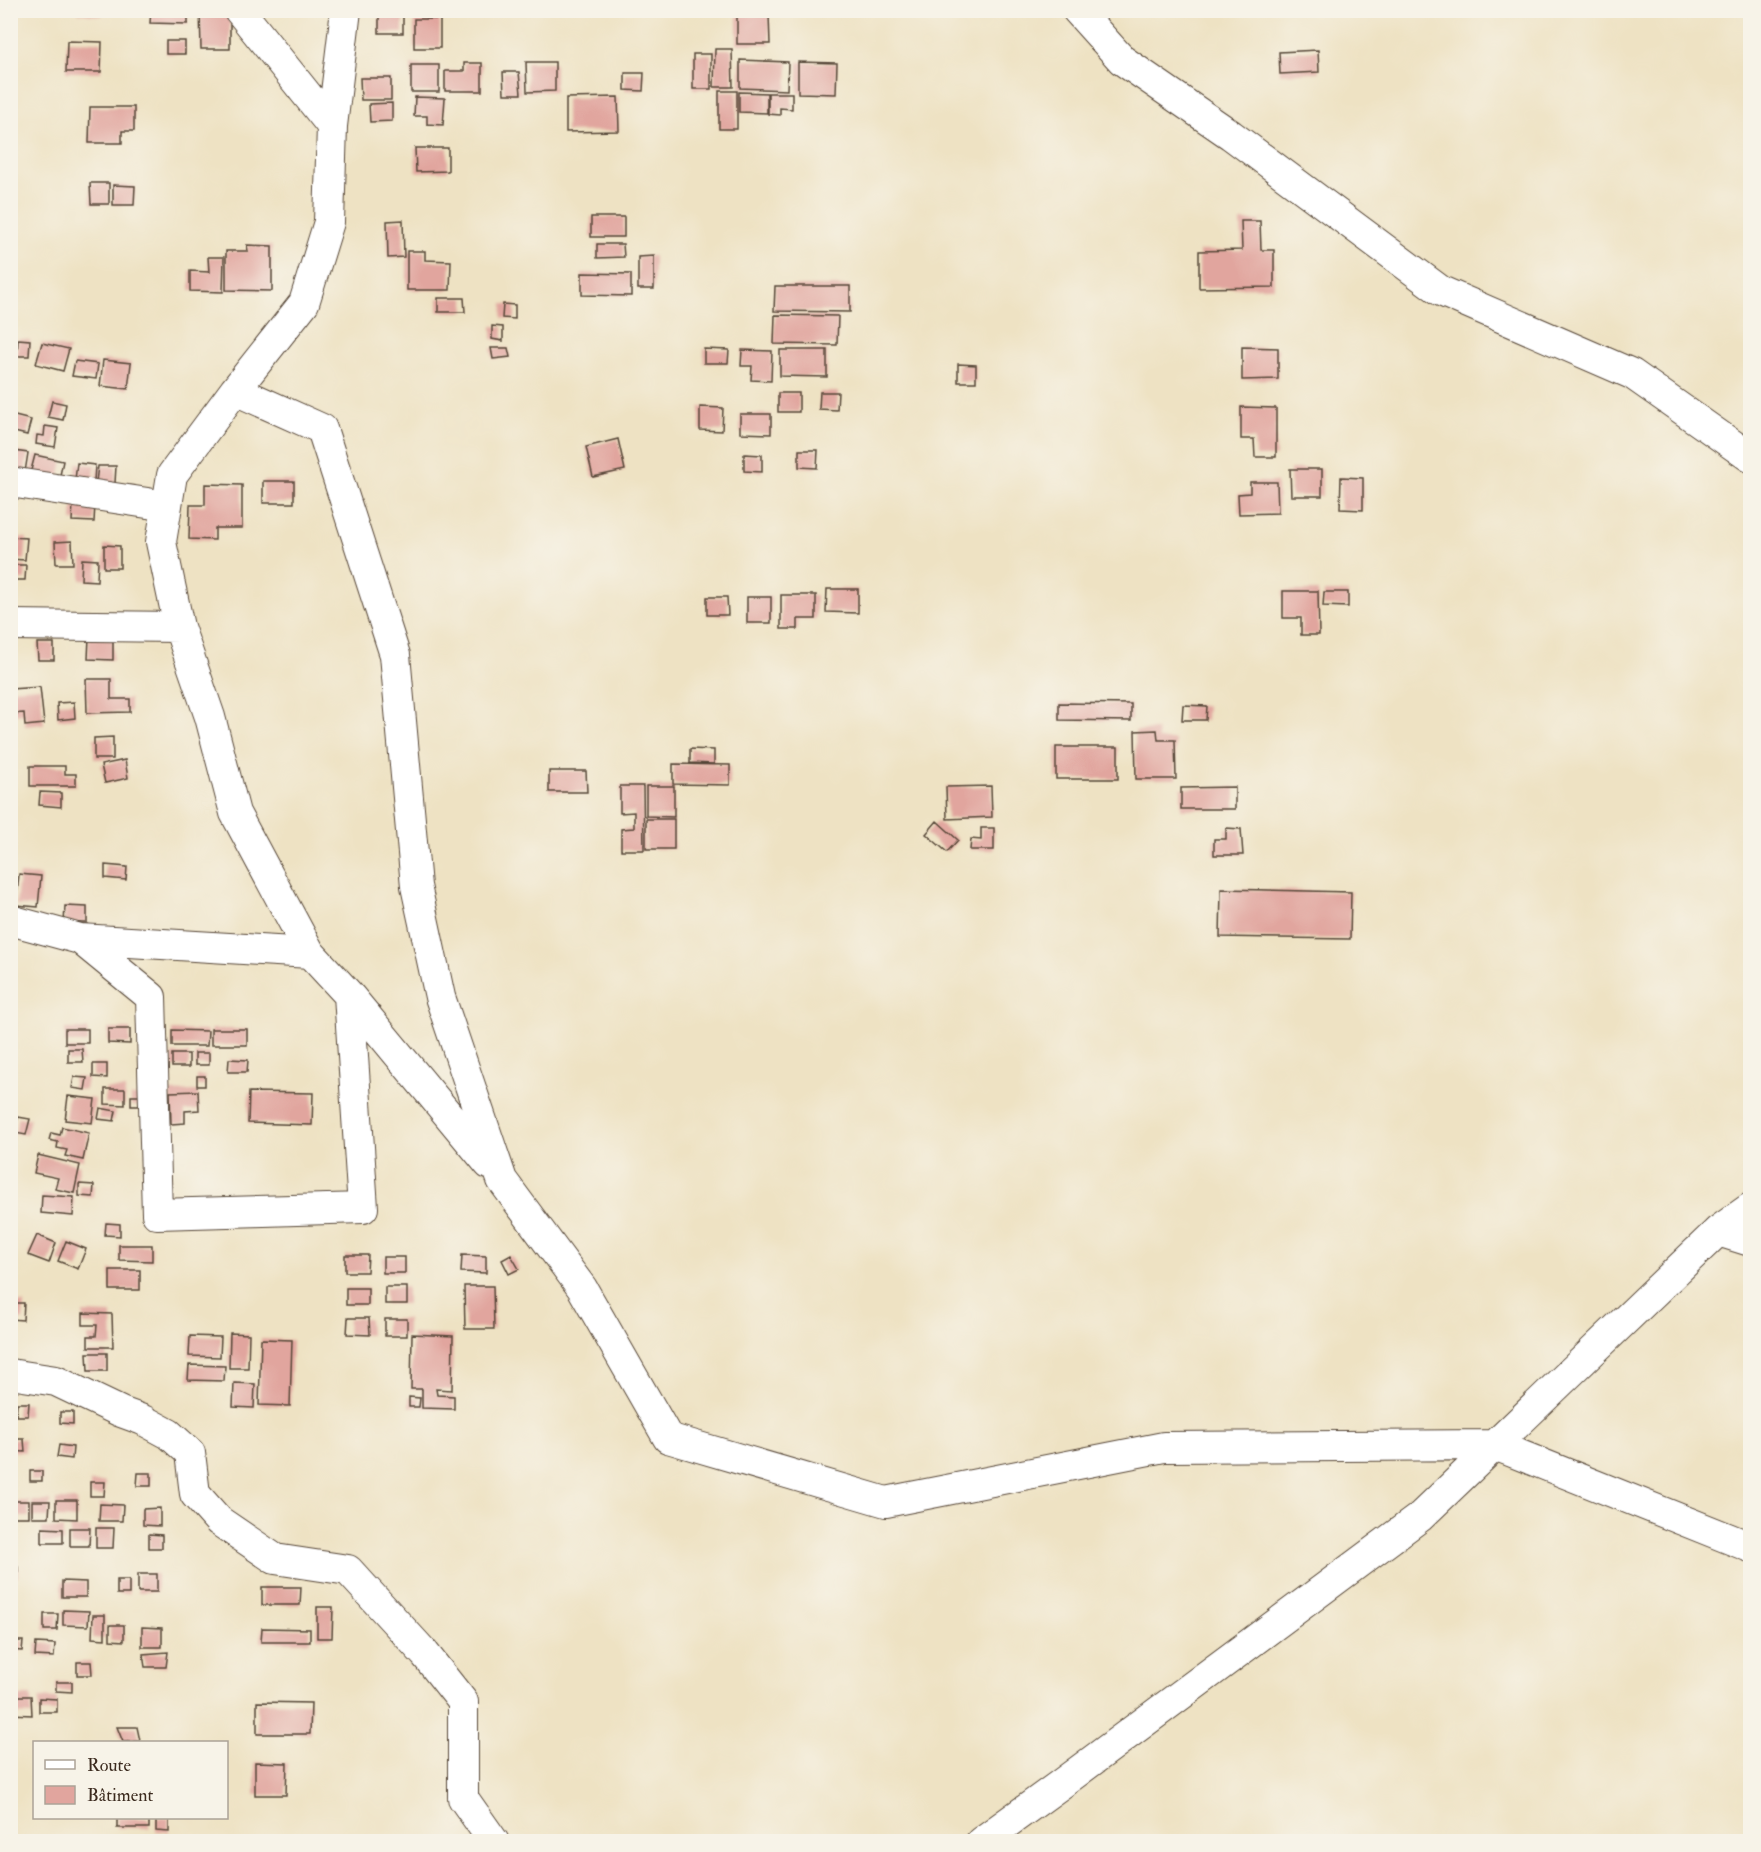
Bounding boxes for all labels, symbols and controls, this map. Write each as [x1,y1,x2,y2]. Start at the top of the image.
legend [33,1741,228,1819]
text: Route [87,1754,131,1777]
text: Bâtiment [87,1784,153,1807]

